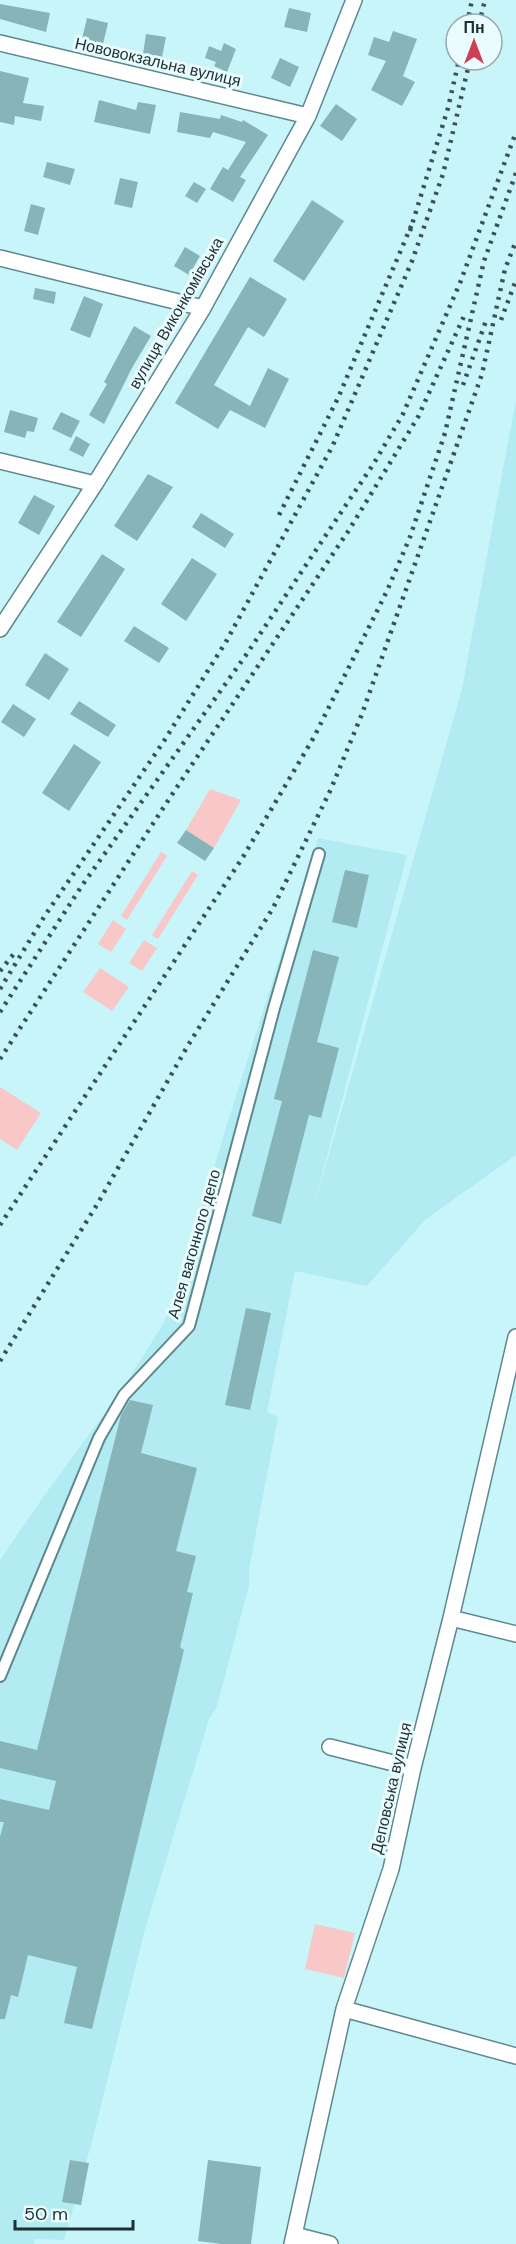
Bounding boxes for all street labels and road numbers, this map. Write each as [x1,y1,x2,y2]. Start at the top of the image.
street label: Нововокзальна вулиця [73,33,243,91]
street label: вулиця Виконкомівська [124,233,228,393]
street label: Алея вагонного депо [163,1167,225,1321]
street label: Деповська вулиця [366,1720,416,1856]

